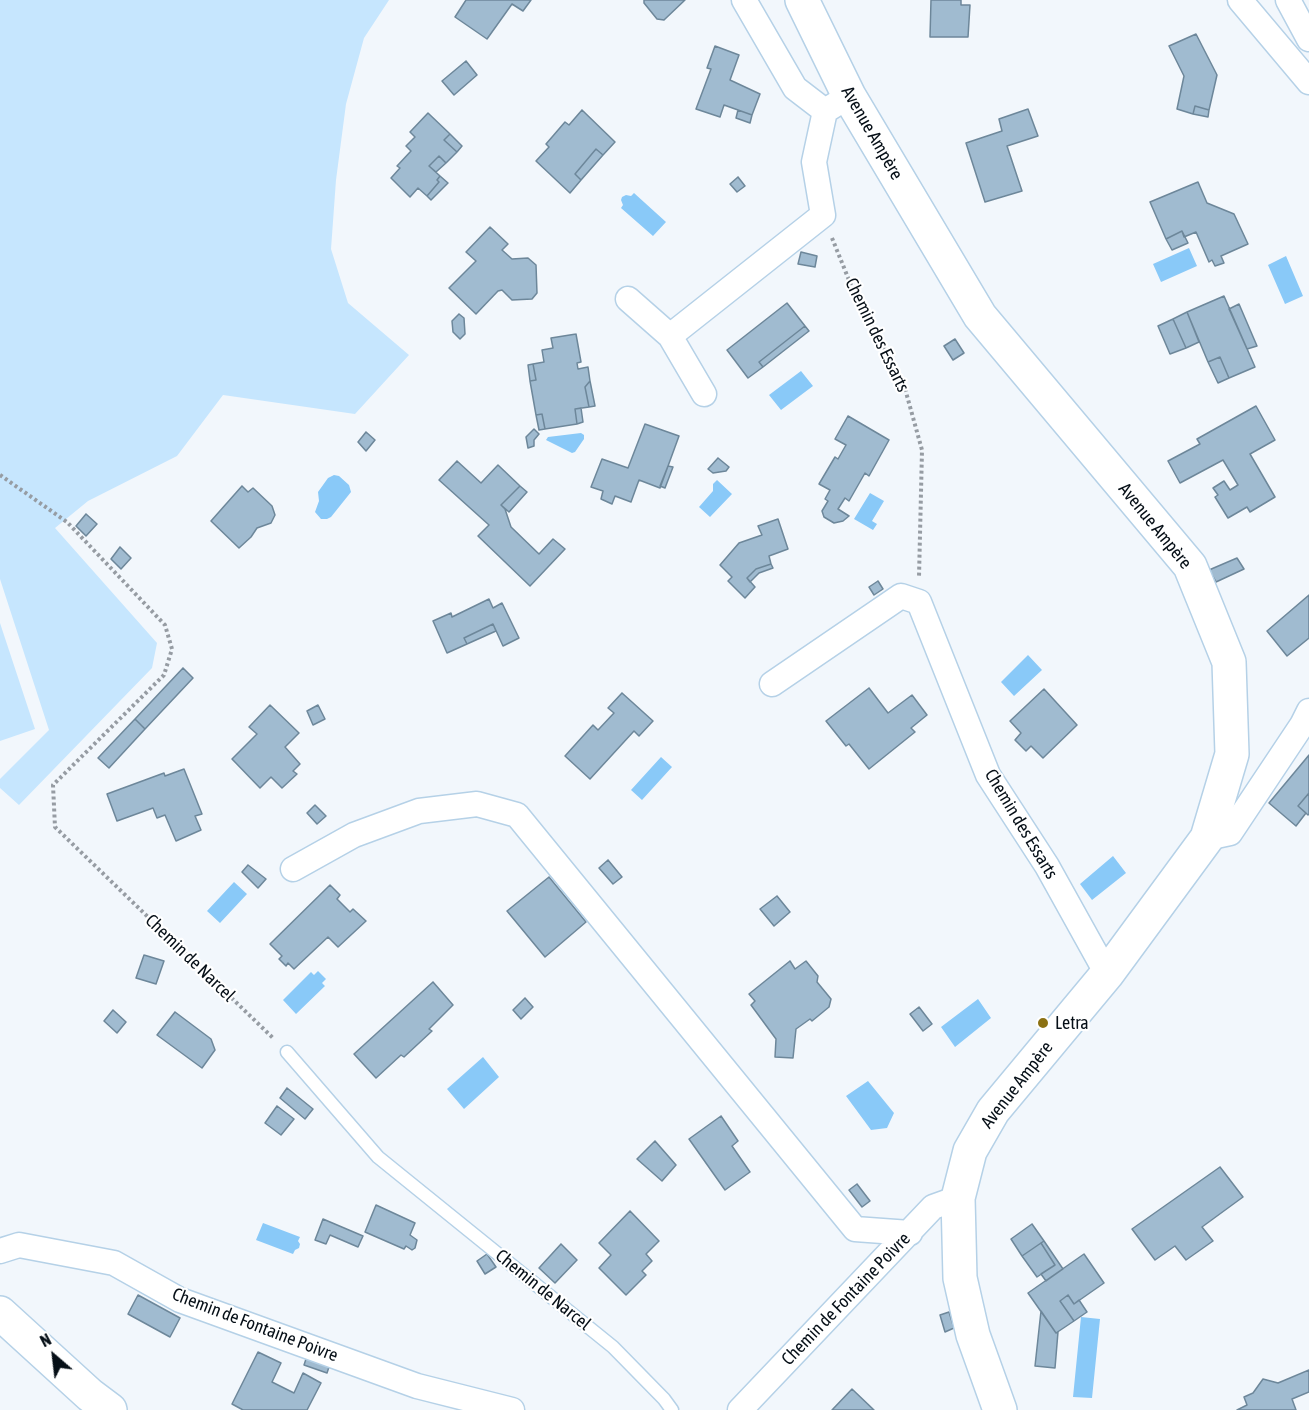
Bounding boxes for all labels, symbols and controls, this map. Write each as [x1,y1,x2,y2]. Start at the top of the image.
street label: Avenue Ampère [837,82,907,184]
street label: Chemin des Essarts [840,274,914,396]
street label: Avenue Ampère [1114,479,1196,573]
street label: Chemin des Essarts [980,765,1062,883]
street label: Chemin de Narcel [141,910,239,1006]
place label: Letra [1055,1012,1089,1034]
marker: Letra [1036,1016,1050,1030]
street label: Avenue Ampère [976,1037,1058,1133]
street label: Chemin de Fontaine Poivre [777,1228,915,1370]
street label: Chemin de Narcel [491,1245,595,1335]
street label: Chemin de Fontaine Poivre [169,1283,341,1367]
north arrow [24,1326,84,1386]
text: N [37,1330,54,1350]

